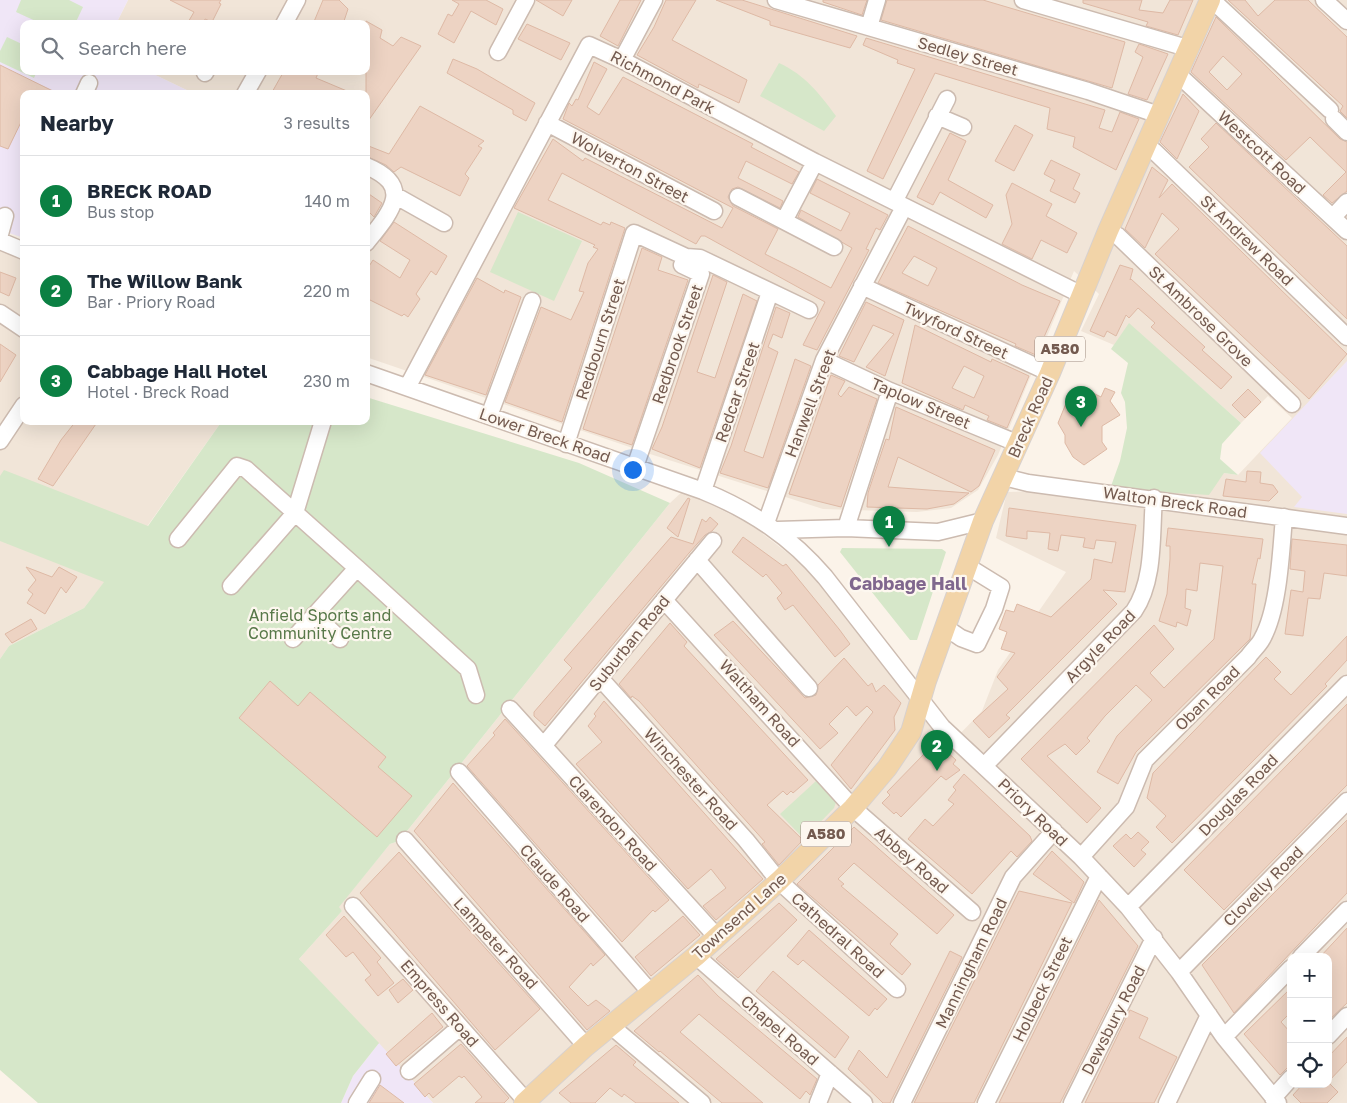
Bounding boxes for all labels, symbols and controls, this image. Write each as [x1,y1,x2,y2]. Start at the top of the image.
search box [20,20,370,75]
street label: Sedley Street [915,32,1021,80]
icon: search [38,34,66,62]
text: Search here [78,36,187,59]
street label: Richmond Park [607,46,719,118]
street label: Westcott Road [1214,106,1310,198]
text: Nearby [40,110,114,136]
text: 3 results [283,113,350,133]
street label: Wolverton Street [568,127,692,207]
text: BRECK ROAD [87,179,212,202]
street label: St Andrew Road [1196,190,1298,290]
text: 1 [52,191,60,211]
text: 140 m [304,191,350,211]
text: Bus stop [87,202,154,222]
street label: St Ambrose Grove [1145,261,1257,371]
text: The Willow Bank [87,269,242,292]
street label: Redbourn Street [571,276,629,402]
text: 2 [51,281,61,301]
text: 220 m [303,281,350,301]
street label: Redbrook Street [647,281,707,407]
text: Bar · Priory Road [87,292,215,312]
street label: Twyford Street [900,297,1012,363]
road number: A580 [1035,336,1085,362]
street label: Redcar Street [710,339,764,445]
street label: Hanwell Street [780,346,840,460]
text: Cabbage Hall Hotel [87,359,267,382]
text: 3 [51,371,61,391]
text: 230 m [303,371,350,391]
street label: Taplow Street [868,373,974,433]
street label: Breck Road [1003,373,1057,461]
text: Hotel · Breck Road [87,382,229,402]
pin: 3 [1065,386,1097,427]
street label: Lower Breck Road [477,403,613,467]
your location [620,457,646,483]
street label: Walton Breck Road [1102,482,1248,522]
pin: 1 [873,506,905,547]
district label: Cabbage Hall [849,572,967,594]
street label: Suburban Road [584,591,674,695]
park label: Anfield Sports and Community Centre [248,605,392,643]
street label: Argyle Road [1060,606,1140,686]
street label: Waltham Road [715,655,805,751]
street label: Oban Road [1170,661,1244,735]
street label: Winchester Road [640,724,742,834]
pin: 2 [921,730,953,771]
street label: Douglas Road [1194,750,1282,840]
street label: Clarendon Road [565,771,661,875]
street label: Priory Road [994,774,1072,850]
road number: A580 [801,822,851,846]
street label: Abbey Road [871,822,953,898]
street label: Claude Road [516,840,594,926]
street label: Clovelly Road [1219,842,1307,930]
street label: Townsend Lane [688,869,790,963]
street label: Cathedral Road [787,888,889,982]
street label: Lampeter Road [450,893,542,993]
street label: Manningham Road [931,894,1011,1032]
street label: Holbeck Street [1008,933,1076,1045]
map controls [1287,953,1332,1088]
button: + [1287,953,1332,998]
street label: Empress Road [397,955,483,1051]
street label: Dewsbury Road [1077,962,1149,1078]
street label: Chapel Road [737,991,823,1069]
button: − [1287,998,1332,1043]
button: locate [1287,1043,1332,1088]

